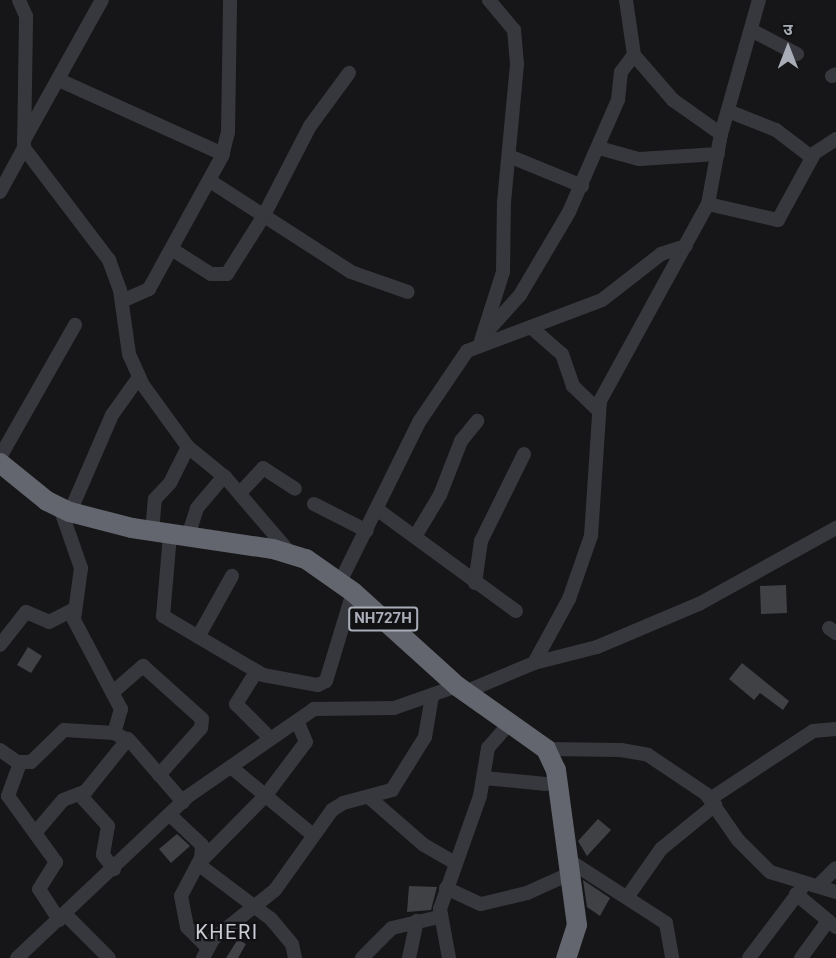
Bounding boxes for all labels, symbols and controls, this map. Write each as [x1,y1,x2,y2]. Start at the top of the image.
north arrow [758,18,818,78]
text: उ [783,20,793,39]
road number: NH727H [347,607,419,631]
district label: KHERI [195,920,259,944]

